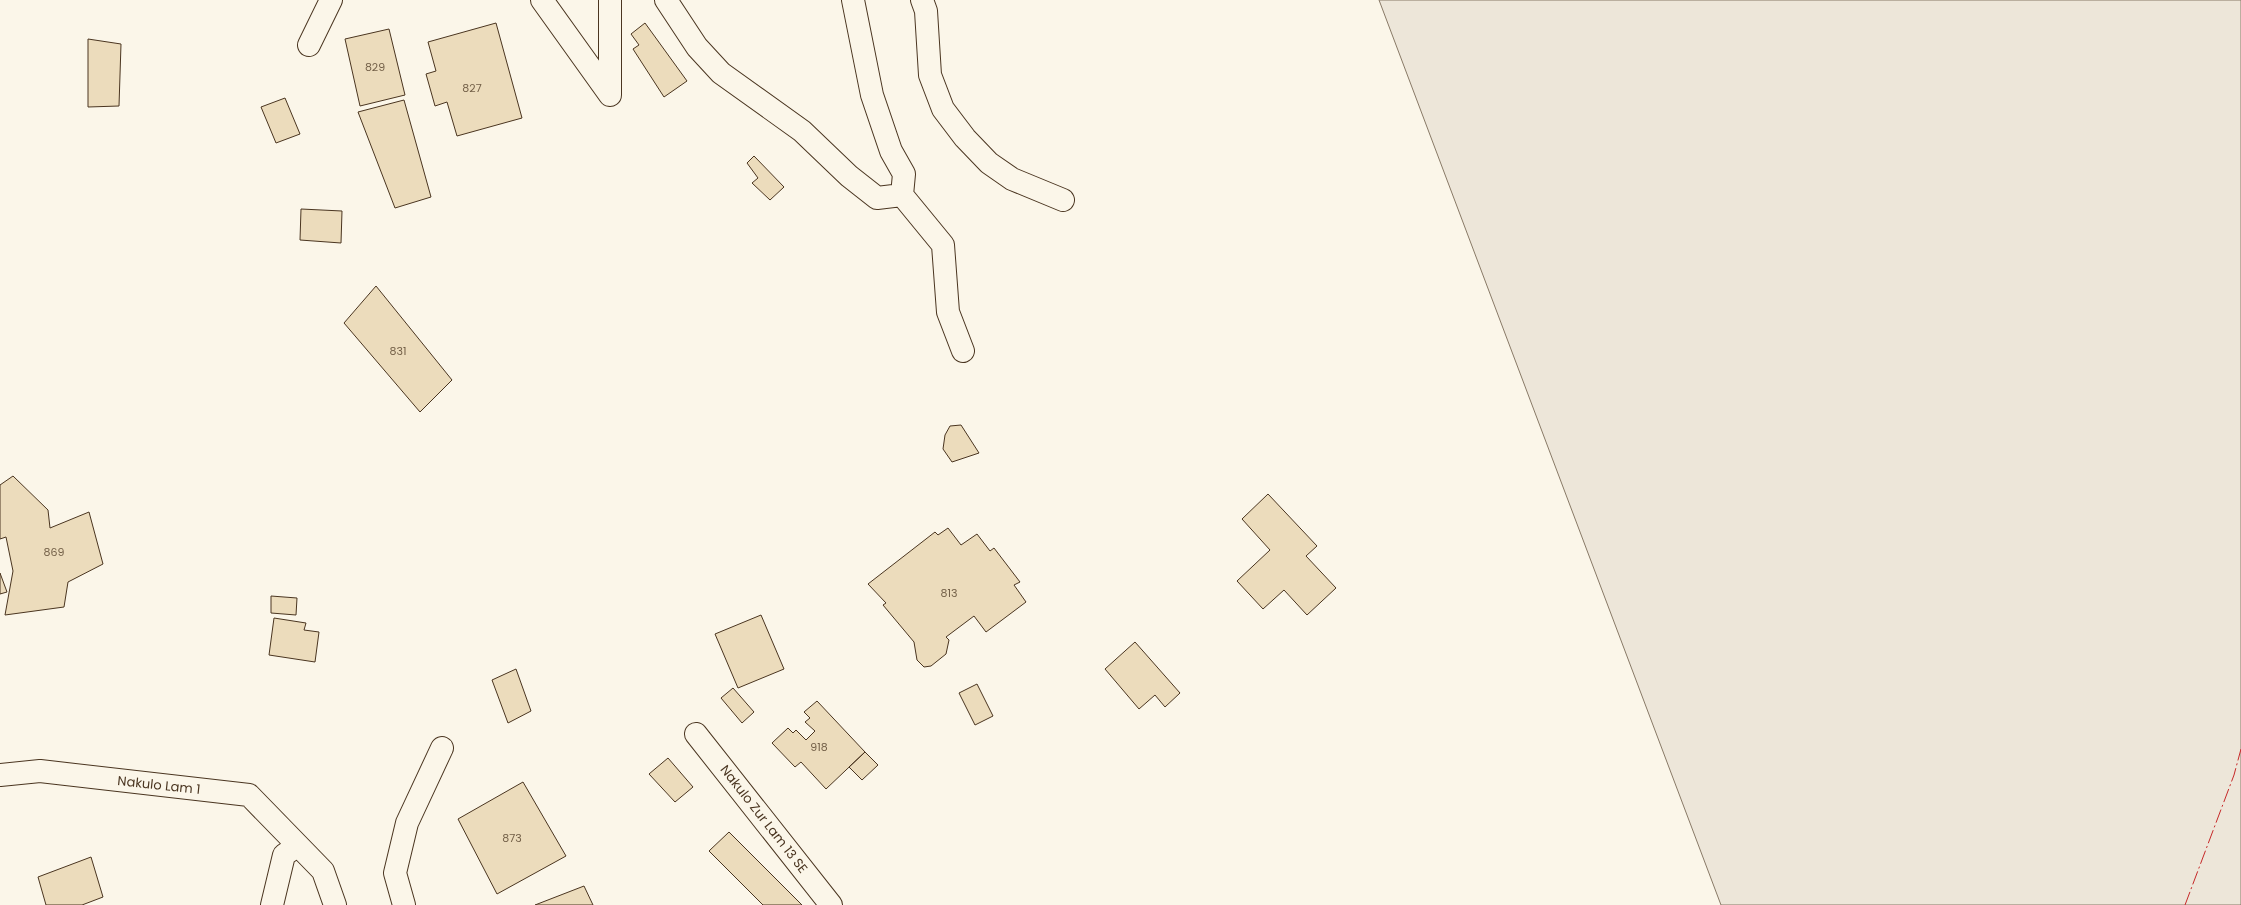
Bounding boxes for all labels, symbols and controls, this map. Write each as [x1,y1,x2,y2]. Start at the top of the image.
house number: 829 [365,59,385,75]
house number: 827 [462,80,482,96]
house number: 831 [390,343,406,359]
house number: 869 [44,544,64,560]
house number: 813 [941,585,957,601]
house number: 918 [810,739,828,755]
street label: Nakulo Zur Lam 13 SE [716,761,812,877]
street label: Nakulo Lam 1 [117,771,201,799]
house number: 873 [502,830,522,846]

